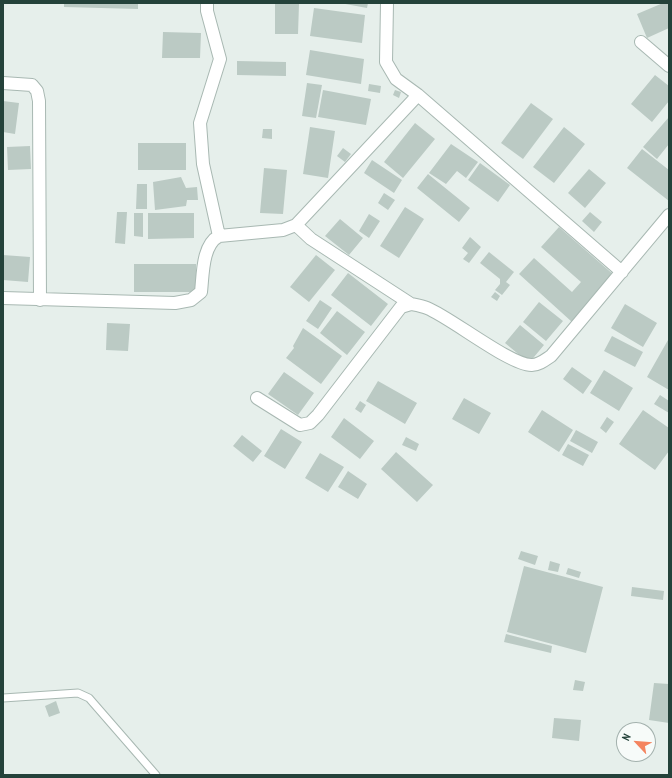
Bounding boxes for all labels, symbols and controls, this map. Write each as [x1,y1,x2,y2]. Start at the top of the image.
north arrow [616,722,656,762]
text: N [619,731,634,743]

